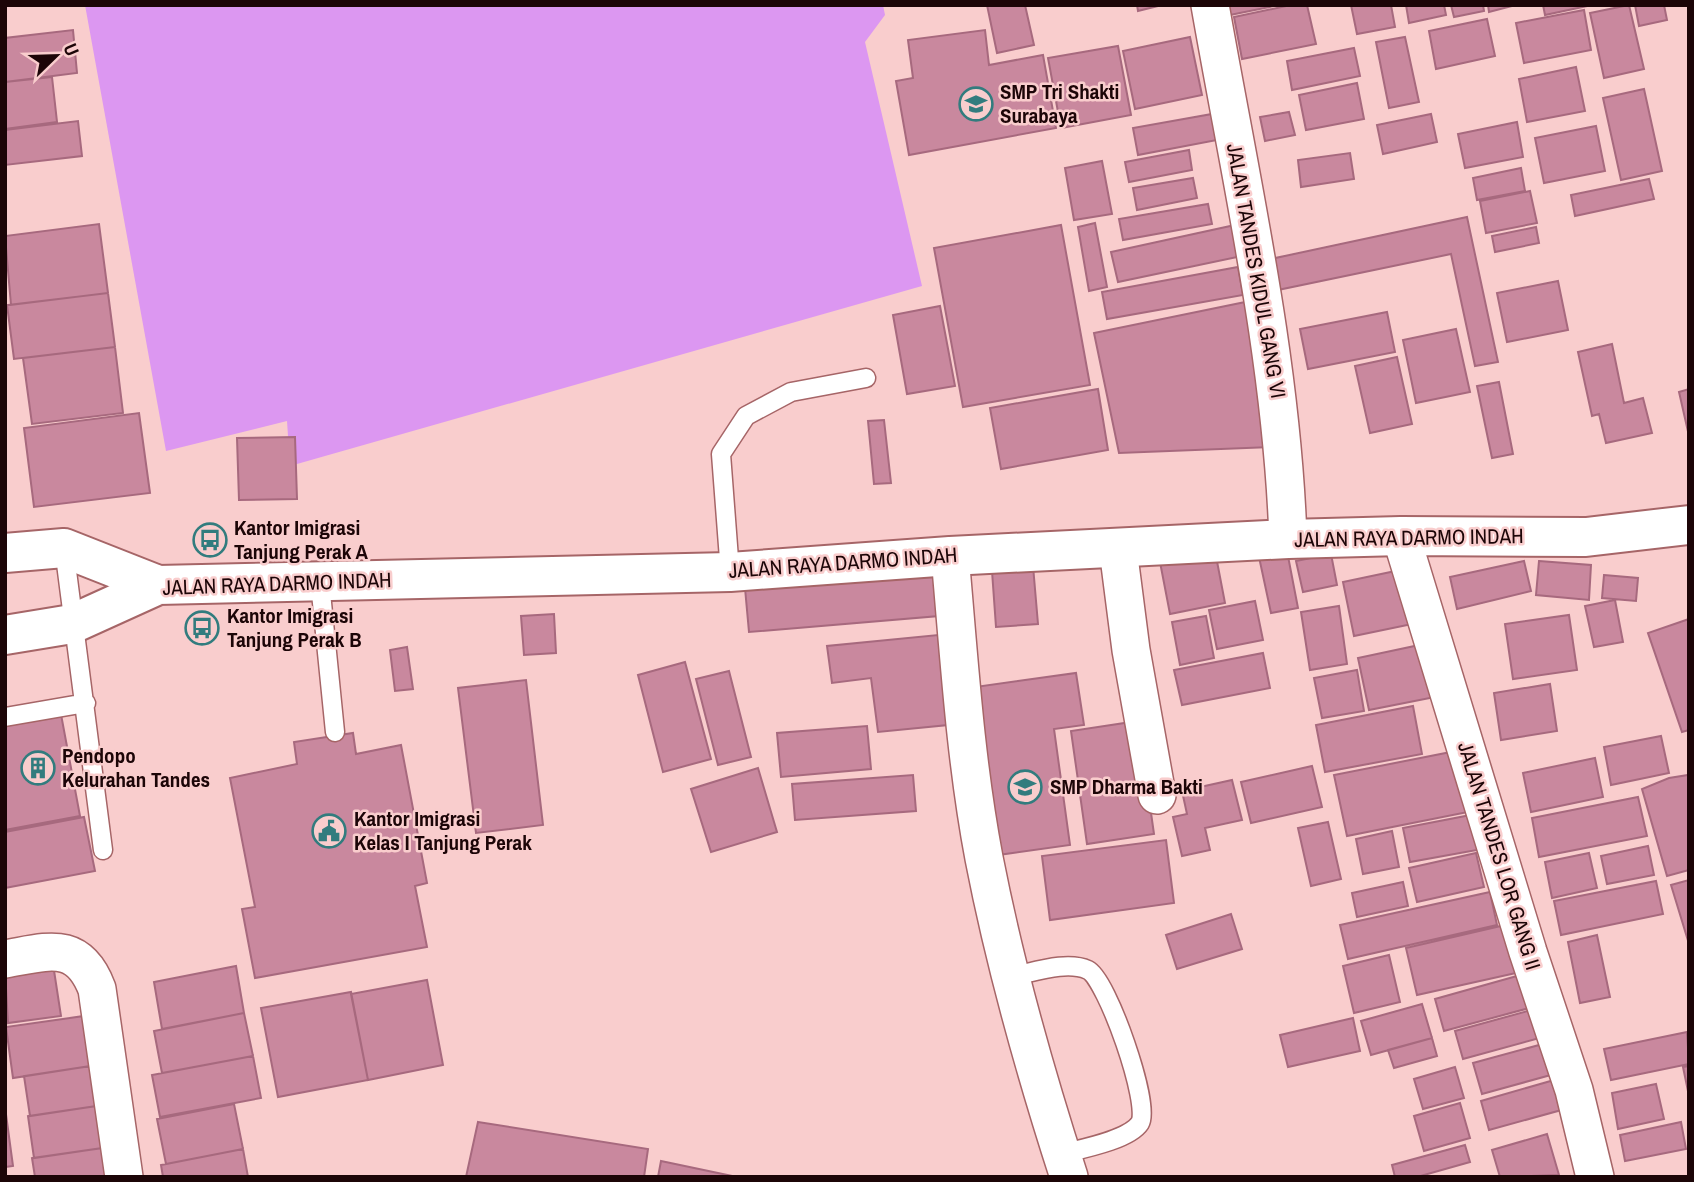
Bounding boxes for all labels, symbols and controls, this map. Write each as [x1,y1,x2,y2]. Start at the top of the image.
north arrow [21,21,91,91]
text: U [57,39,86,60]
place label: SMP Tri Shakti Surabaya [1000,77,1119,130]
school or university icon: SMP Tri Shakti Surabaya [957,85,995,123]
street label: JALAN TANDES KIDUL GANG VI [1220,141,1293,401]
place label: Kantor Imigrasi Tanjung Perak A [234,513,369,566]
bus stop icon: Kantor Imigrasi Tanjung Perak A [191,521,229,559]
street label: JALAN RAYA DARMO INDAH [1294,521,1524,554]
street label: JALAN RAYA DARMO INDAH [728,540,958,585]
street label: JALAN RAYA DARMO INDAH [162,565,392,602]
place label: Kantor Imigrasi Tanjung Perak B [227,601,362,654]
bus stop icon: Kantor Imigrasi Tanjung Perak B [183,609,221,647]
street label: JALAN TANDES LOR GANG II [1451,738,1548,973]
place label: Pendopo Kelurahan Tandes [62,741,210,794]
building icon: Pendopo Kelurahan Tandes [19,749,57,787]
school or university icon: SMP Dharma Bakti [1006,768,1044,806]
place label: SMP Dharma Bakti [1050,772,1203,801]
place label: Kantor Imigrasi Kelas I Tanjung Perak [354,804,532,857]
public building icon: Kantor Imigrasi Kelas I Tanjung Perak [310,812,348,850]

